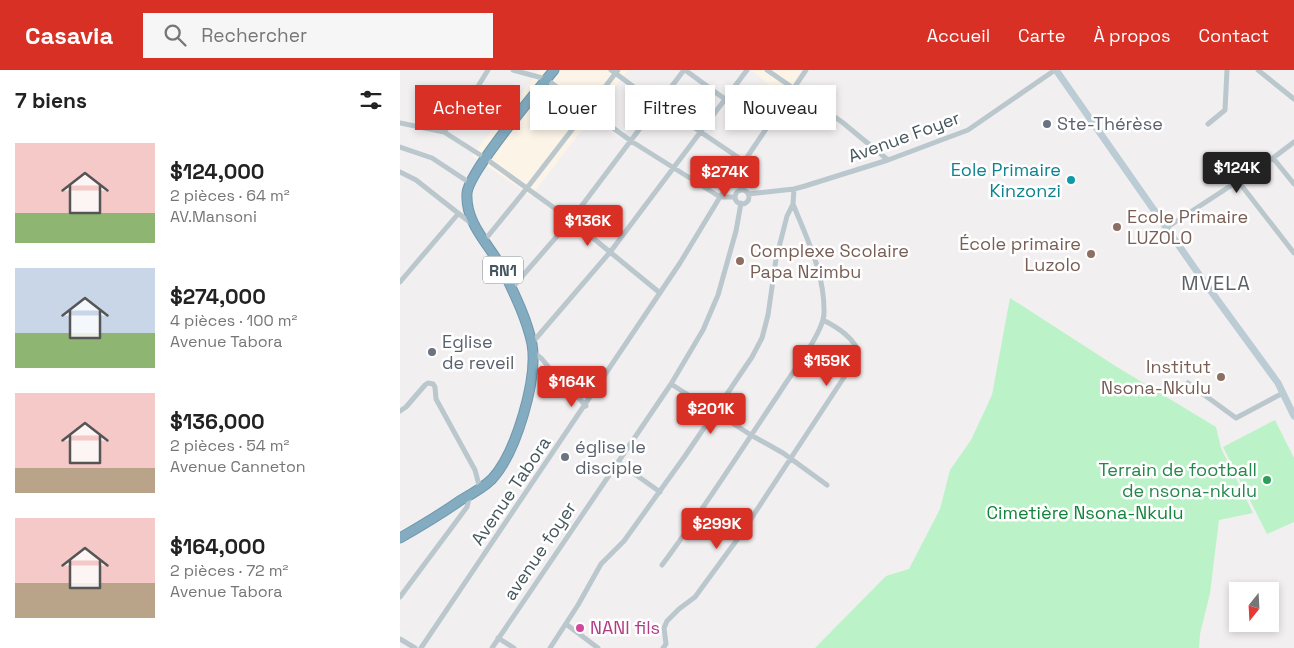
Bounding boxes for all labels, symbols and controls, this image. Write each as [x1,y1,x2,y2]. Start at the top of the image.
search box [143,13,493,58]
text: Casavia [25,20,113,51]
icon: search [161,21,189,49]
text: Rechercher [201,23,307,48]
text: Accueil [927,24,990,47]
text: Carte [1018,24,1065,47]
text: À propos [1093,24,1171,47]
text: Contact [1199,24,1269,47]
chip: Acheter [415,85,520,130]
chip: Louer [530,85,615,130]
chip: Filtres [625,85,715,130]
chip: Nouveau [725,85,836,130]
icon: filters [357,86,385,114]
text: 7 biens [15,87,87,114]
street label: Avenue Foyer [845,106,963,167]
place label: Ste-Thérèse [1057,112,1163,135]
marker: Ste-Thérèse [1041,118,1053,130]
pin: $124K [1202,152,1272,194]
pin: $274K [690,156,760,198]
text: $124K [1214,157,1260,178]
text: $124,000 [170,158,264,185]
place label: Eole Primaire Kinzonzi [951,158,1061,202]
text: $274K [701,161,749,182]
icon: home [55,163,115,223]
marker: Eole Primaire Kinzonzi [1065,174,1077,186]
text: 2 pièces · 64 m² [170,185,290,206]
pin: $136K [553,204,623,247]
place label: Ecole Primaire LUZOLO [1127,205,1248,249]
text: AV.Mansoni [170,206,257,227]
text: $136K [565,210,611,231]
marker: Ecole Primaire LUZOLO [1111,221,1123,233]
place label: École primaire Luzolo [959,232,1081,276]
place label: Complexe Scolaire Papa Nzimbu [750,239,909,283]
marker: École primaire Luzolo [1085,248,1097,260]
marker: Complexe Scolaire Papa Nzimbu [734,255,746,267]
road number: RN1 [483,256,523,284]
district label: MVELA [1181,270,1251,296]
text: $274,000 [170,283,266,310]
icon: home [55,288,115,348]
text: 4 pièces · 100 m² [170,310,297,331]
place label: Eglise de reveil [442,330,514,374]
text: Avenue Tabora [170,331,283,352]
pin: $159K [792,344,862,387]
marker: Eglise de reveil [426,346,438,358]
text: $159K [804,350,850,371]
place label: Institut Nsona-Nkulu [1101,355,1211,399]
pin: $164K [537,366,607,408]
text: $164K [548,371,596,392]
marker: Institut Nsona-Nkulu [1215,371,1227,383]
pin: $201K [676,392,746,435]
text: $201K [688,398,734,419]
text: $136,000 [170,408,265,435]
icon: home [55,413,115,473]
street label: Avenue Tabora [466,432,556,550]
text: 2 pièces · 54 m² [170,435,289,456]
place label: église le disciple [575,435,646,479]
marker: église le disciple [559,451,571,463]
text: Avenue Canneton [170,456,306,477]
place label: Terrain de football de nsona-nkulu [1099,458,1257,502]
marker: Terrain de football de nsona-nkulu [1261,474,1273,486]
street label: avenue foyer [498,497,581,604]
park label: Cimetière Nsona-Nkulu [987,501,1183,524]
pin: $299K [682,508,752,550]
text: $299K [693,513,741,534]
text: $164,000 [170,533,265,560]
icon: home [55,538,115,598]
text: 2 pièces · 72 m² [170,560,288,581]
text: Avenue Tabora [170,581,283,602]
north arrow [1229,582,1279,632]
map controls [1229,582,1279,632]
place label: NANI fils [590,616,660,639]
marker: NANI fils [574,622,586,634]

